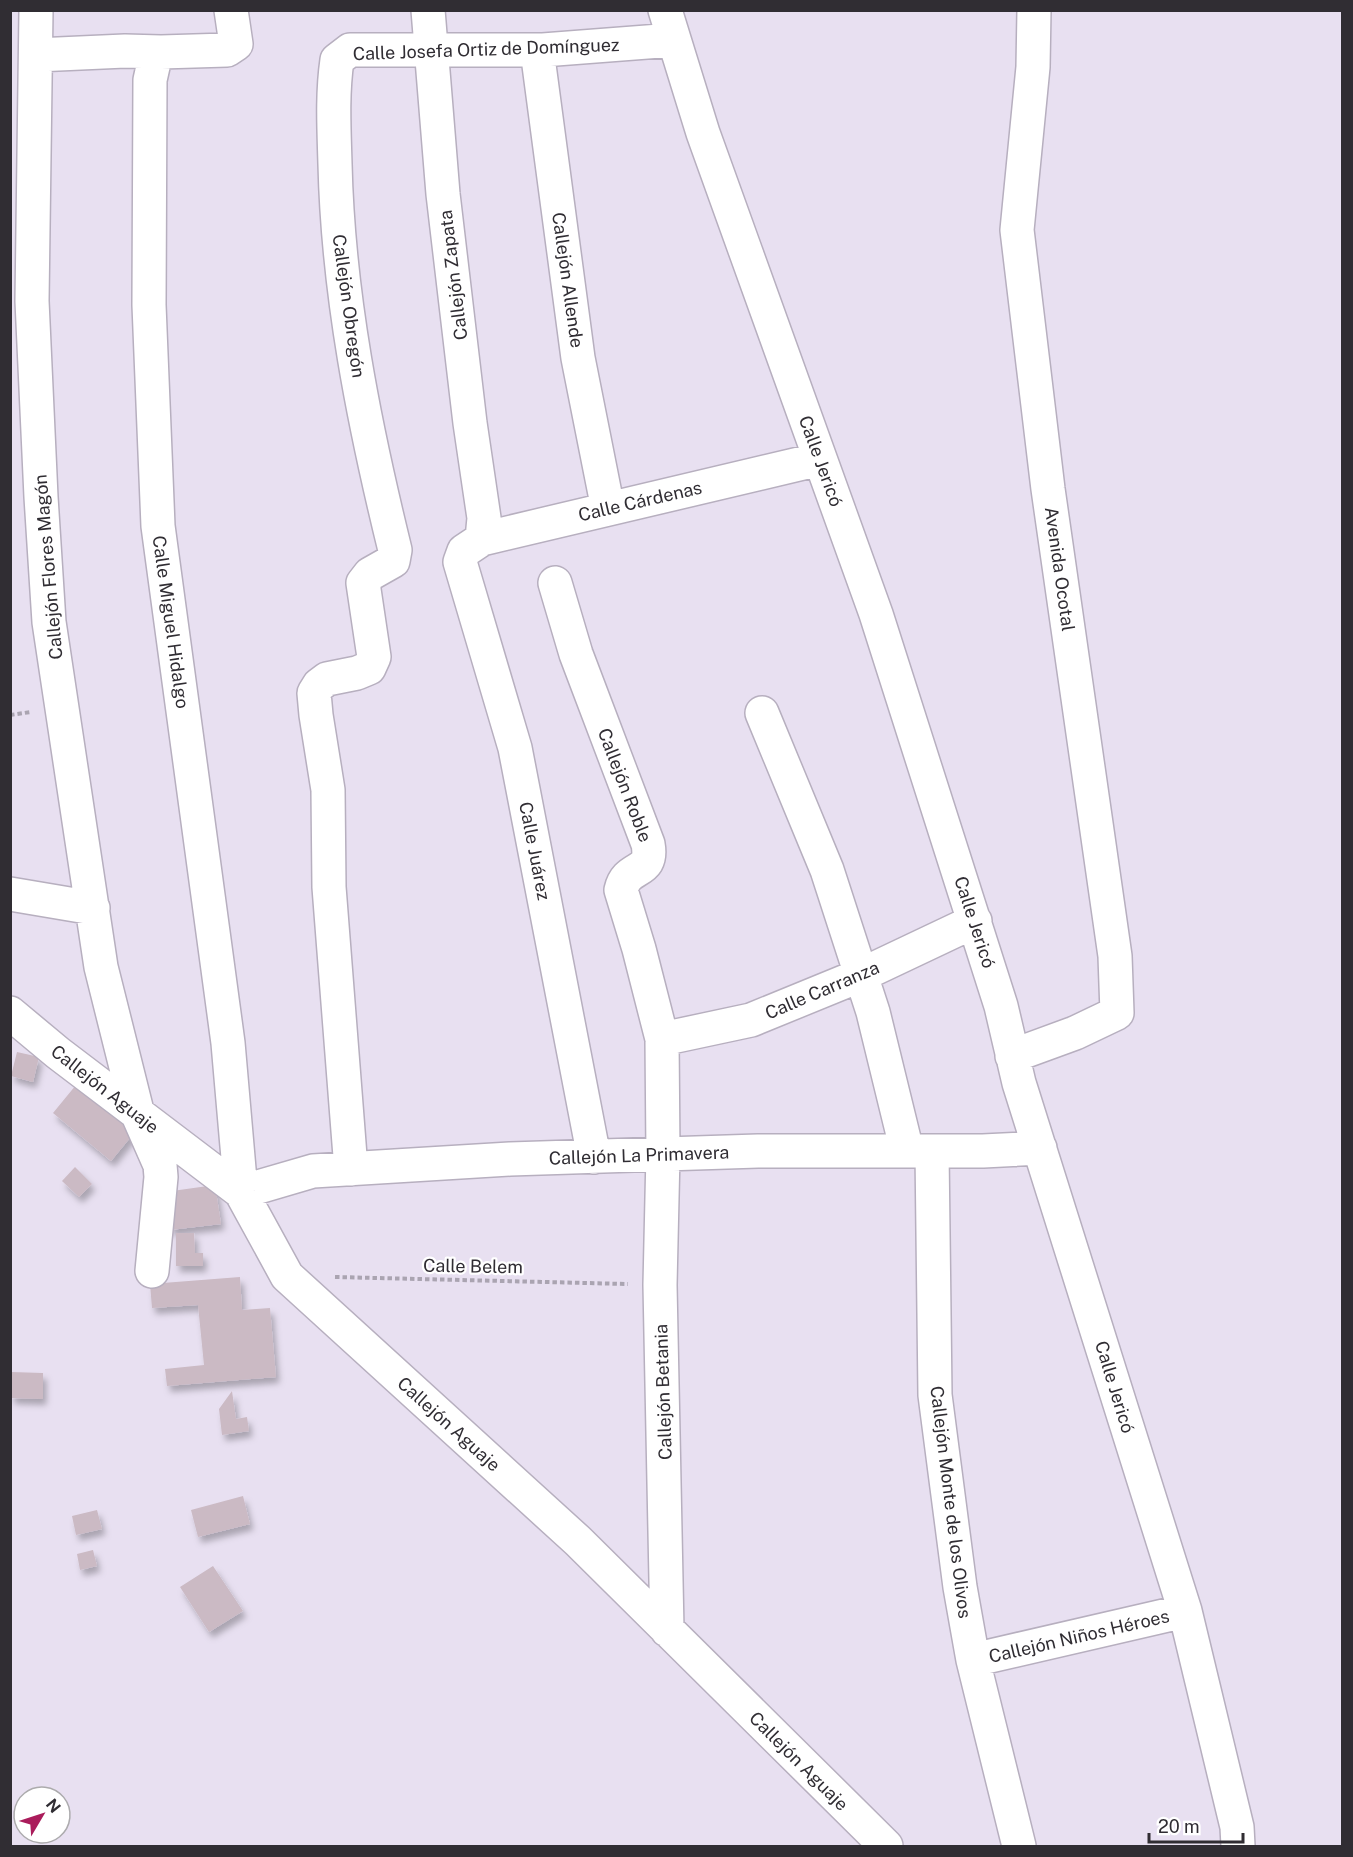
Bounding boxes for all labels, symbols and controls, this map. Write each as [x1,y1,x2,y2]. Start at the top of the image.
street label: Calle Josefa Ortiz de Domínguez [352,34,620,64]
street label: Callejón Zapata [435,209,471,341]
street label: Callejón Allende [548,211,588,349]
street label: Callejón Obregón [329,233,369,379]
street label: Calle Jericó [795,413,847,509]
street label: Callejón Flores Magón [29,473,67,661]
street label: Calle Cárdenas [576,477,704,525]
street label: Avenida Ocotal [1041,505,1079,633]
street label: Calle Miguel Hidalgo [148,534,194,710]
street label: Callejón Roble [594,725,656,845]
street label: Calle Juárez [515,800,555,902]
street label: Calle Jericó [950,873,1000,971]
street label: Calle Carranza [762,957,882,1023]
street label: Callejón Aguaje [47,1040,163,1138]
street label: Callejón La Primavera [548,1141,730,1169]
street label: Calle Belem [423,1255,523,1277]
street label: Callejón Betania [650,1324,676,1460]
street label: Calle Jericó [1091,1338,1139,1436]
street label: Callejón Aguaje [393,1372,505,1476]
street label: Callejón Monte de los Olivos [926,1385,976,1619]
street label: Callejón Niños Héroes [987,1605,1171,1667]
street label: Callejón Aguaje [745,1707,853,1815]
north arrow [12,1785,72,1845]
text: N [42,1795,65,1817]
scale bar [1149,1806,1244,1844]
text: 20 m [1158,1816,1200,1837]

